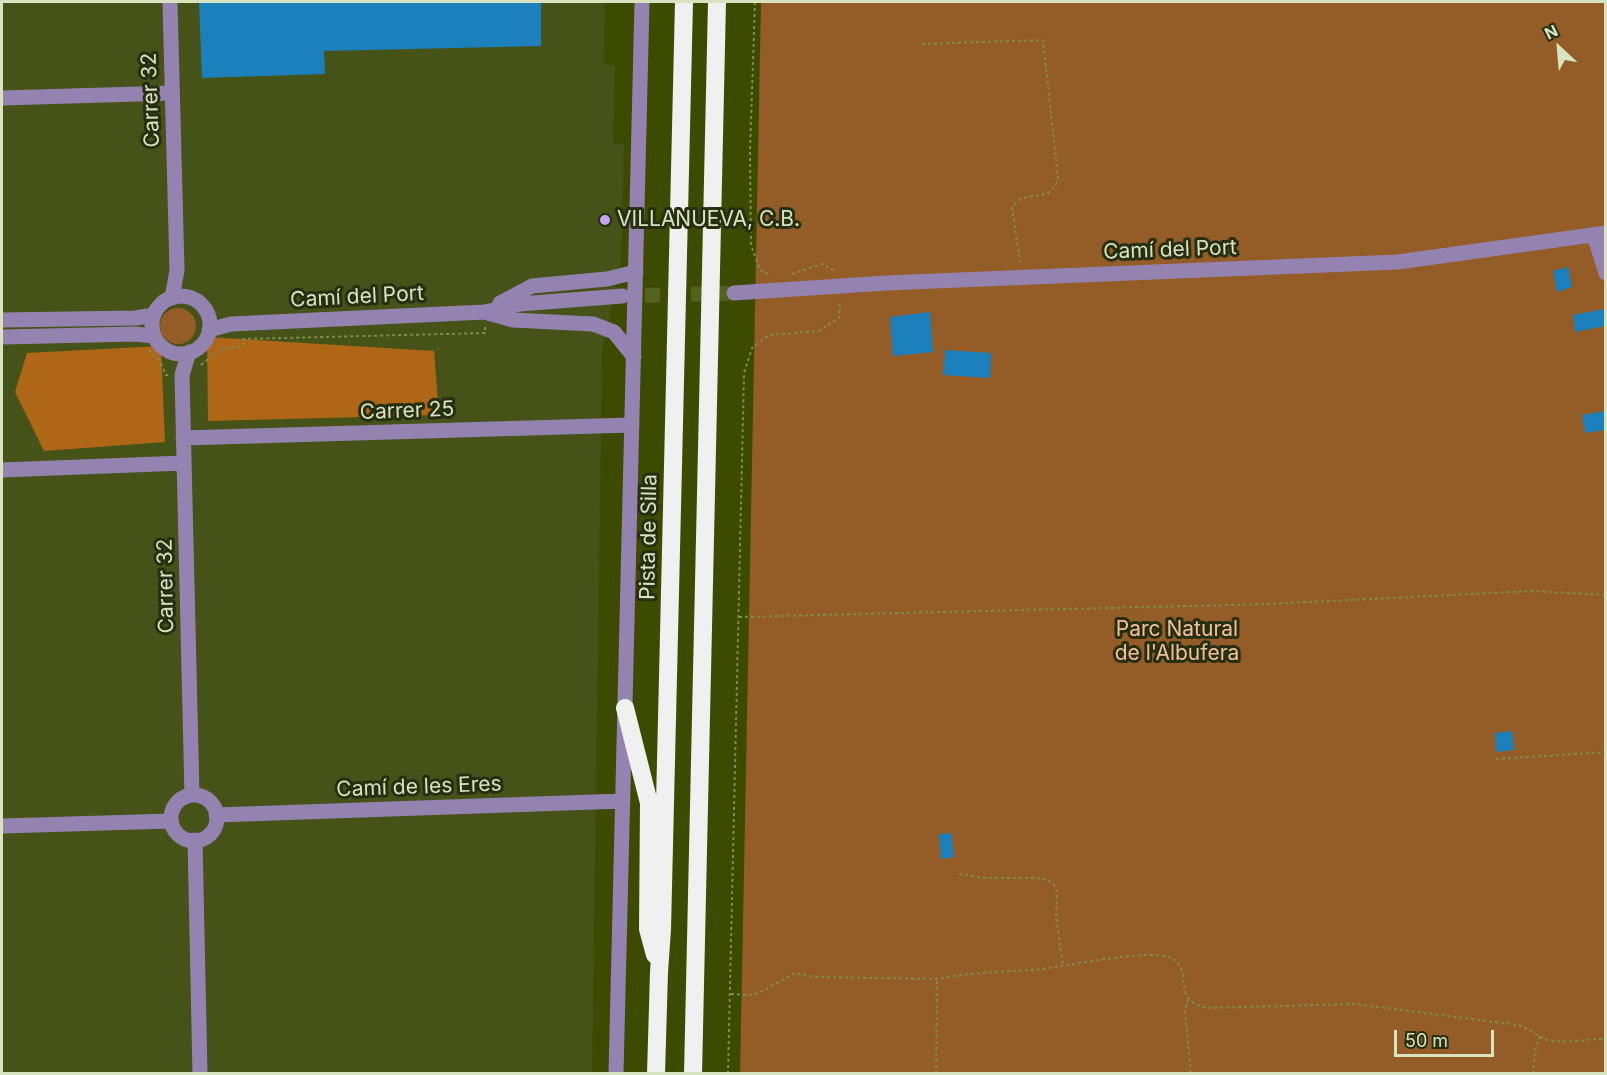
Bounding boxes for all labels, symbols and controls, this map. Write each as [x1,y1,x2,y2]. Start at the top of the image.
north arrow [1529,18,1589,78]
text: N [1541,20,1561,43]
street label: Carrer 32 [137,52,165,148]
place label: VILLANUEVA, C.B. [617,207,800,233]
marker: VILLANUEVA, C.B. [598,213,612,227]
street label: Camí del Port [1103,235,1237,265]
street label: Camí del Port [290,281,424,313]
street label: Carrer 25 [359,397,455,425]
street label: Pista de Silla [635,474,663,600]
street label: Carrer 32 [153,538,179,634]
park label: Parc Natural de l'Albufera [1115,617,1239,667]
street label: Camí de les Eres [336,772,502,802]
scale bar [1397,1018,1498,1056]
text: 50 m [1405,1030,1448,1051]

